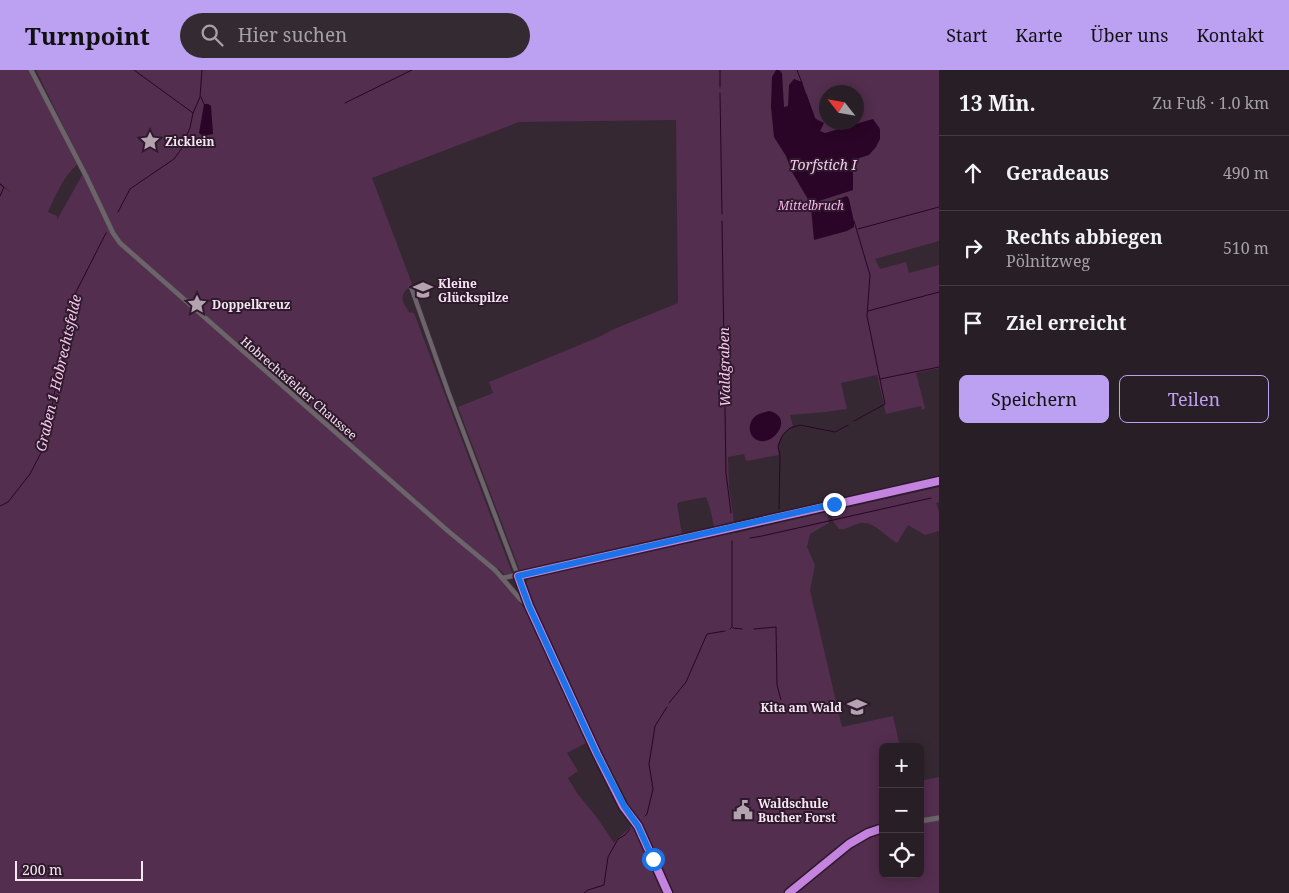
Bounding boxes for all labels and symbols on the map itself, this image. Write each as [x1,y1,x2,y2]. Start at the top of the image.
north arrow [819,85,864,130]
place icon: Zicklein [139,130,161,152]
place label: Zicklein [165,133,215,150]
water label: Torfstich I [789,155,857,174]
park label: Mittelbruch [777,197,844,214]
place label: Kleine Glückspilze [438,275,509,306]
school or university icon: Kleine Glückspilze [412,279,434,301]
water label: Graben 1 Hobrechtsfelde [31,293,85,453]
place icon: Doppelkreuz [186,293,208,315]
place label: Doppelkreuz [212,296,290,313]
water label: Waldgraben [714,326,734,407]
street label: Hobrechtsfelder Chaussee [237,333,361,443]
route end [823,493,846,516]
school or university icon: Kita am Wald [846,696,868,718]
place label: Kita am Wald [760,699,842,716]
place label: Waldschule Bucher Forst [758,795,836,826]
public building icon: Waldschule Bucher Forst [732,799,754,821]
route start [642,848,665,871]
scale bar [15,858,142,881]

